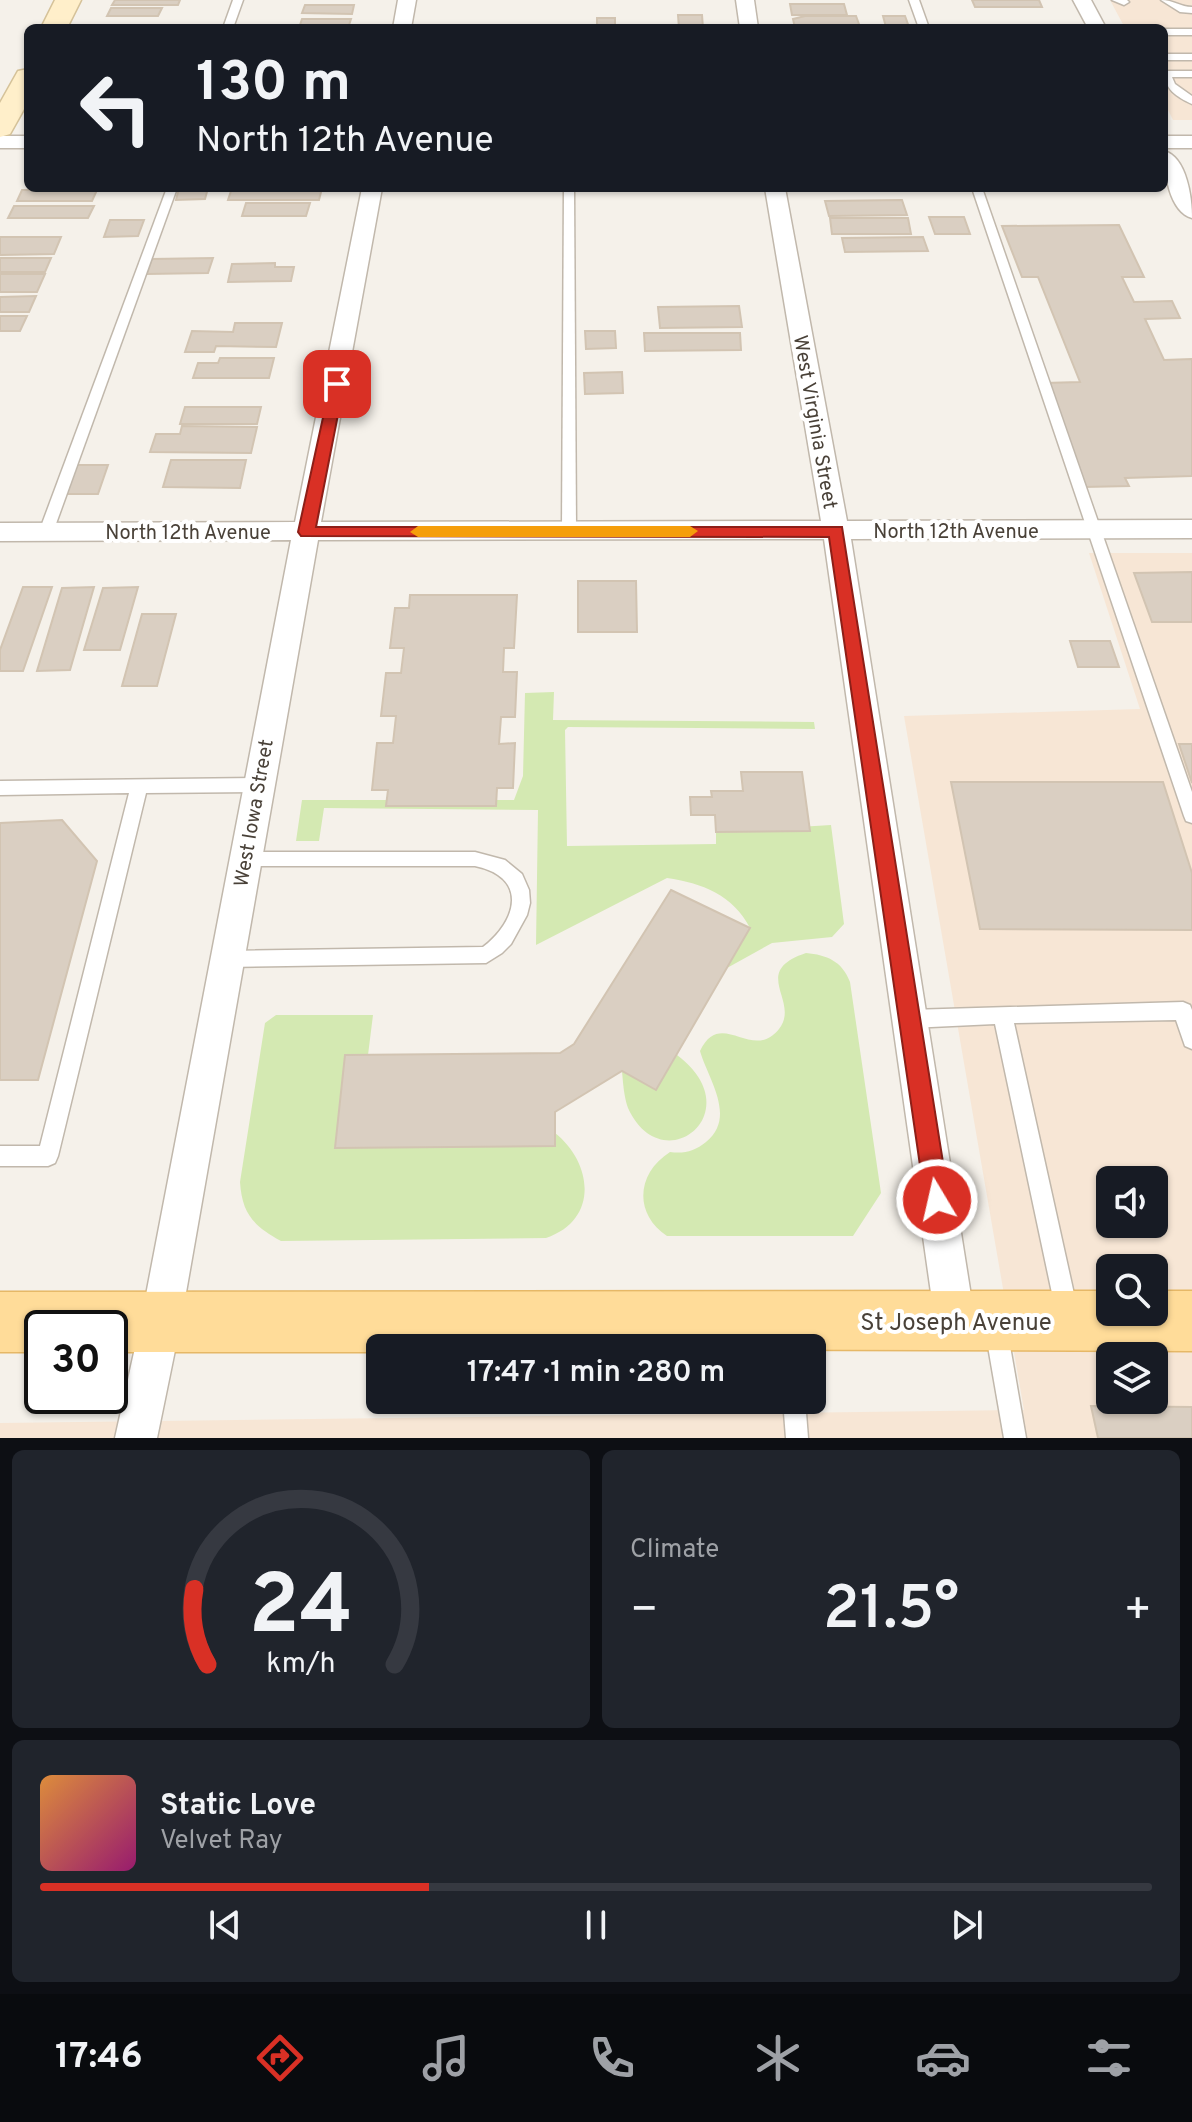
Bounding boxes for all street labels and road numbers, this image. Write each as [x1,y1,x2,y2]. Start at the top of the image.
street label: West Virginia Street [786,333,842,511]
street label: North 12th Avenue [873,520,1039,546]
street label: North 12th Avenue [105,521,271,547]
street label: West Iowa Street [229,737,281,889]
street label: St Joseph Avenue [860,1309,1052,1339]

